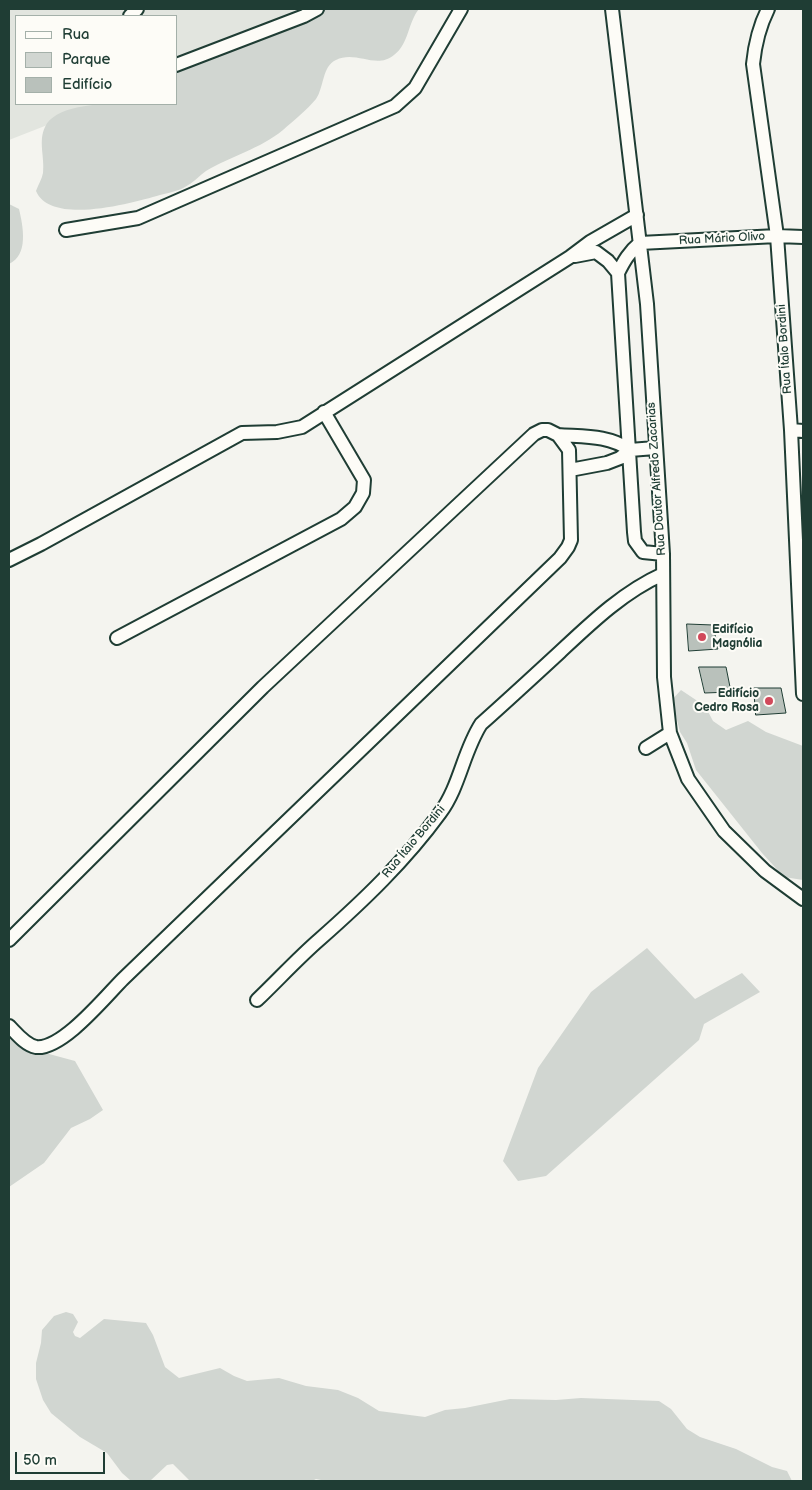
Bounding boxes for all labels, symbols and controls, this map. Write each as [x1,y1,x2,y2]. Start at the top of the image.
legend [15,15,178,105]
text: Rua [62,25,90,44]
text: Parque [62,50,110,69]
text: Edifício [62,75,112,94]
street label: Rua Mário Olivo [679,230,765,248]
street label: Rua Ítalo Bordini [775,304,795,394]
street label: Rua Doutor Alfredo Zacarias [644,402,670,556]
place label: Edifício Magnólia [712,623,762,651]
marker: Edifício Magnólia [696,631,708,643]
place label: Edifício Cedro Rosa [694,687,759,715]
marker: Edifício Cedro Rosa [763,695,775,707]
street label: Rua Ítalo Bordini [380,803,448,881]
scale bar [18,1442,108,1474]
text: 50 m [23,1451,57,1470]

